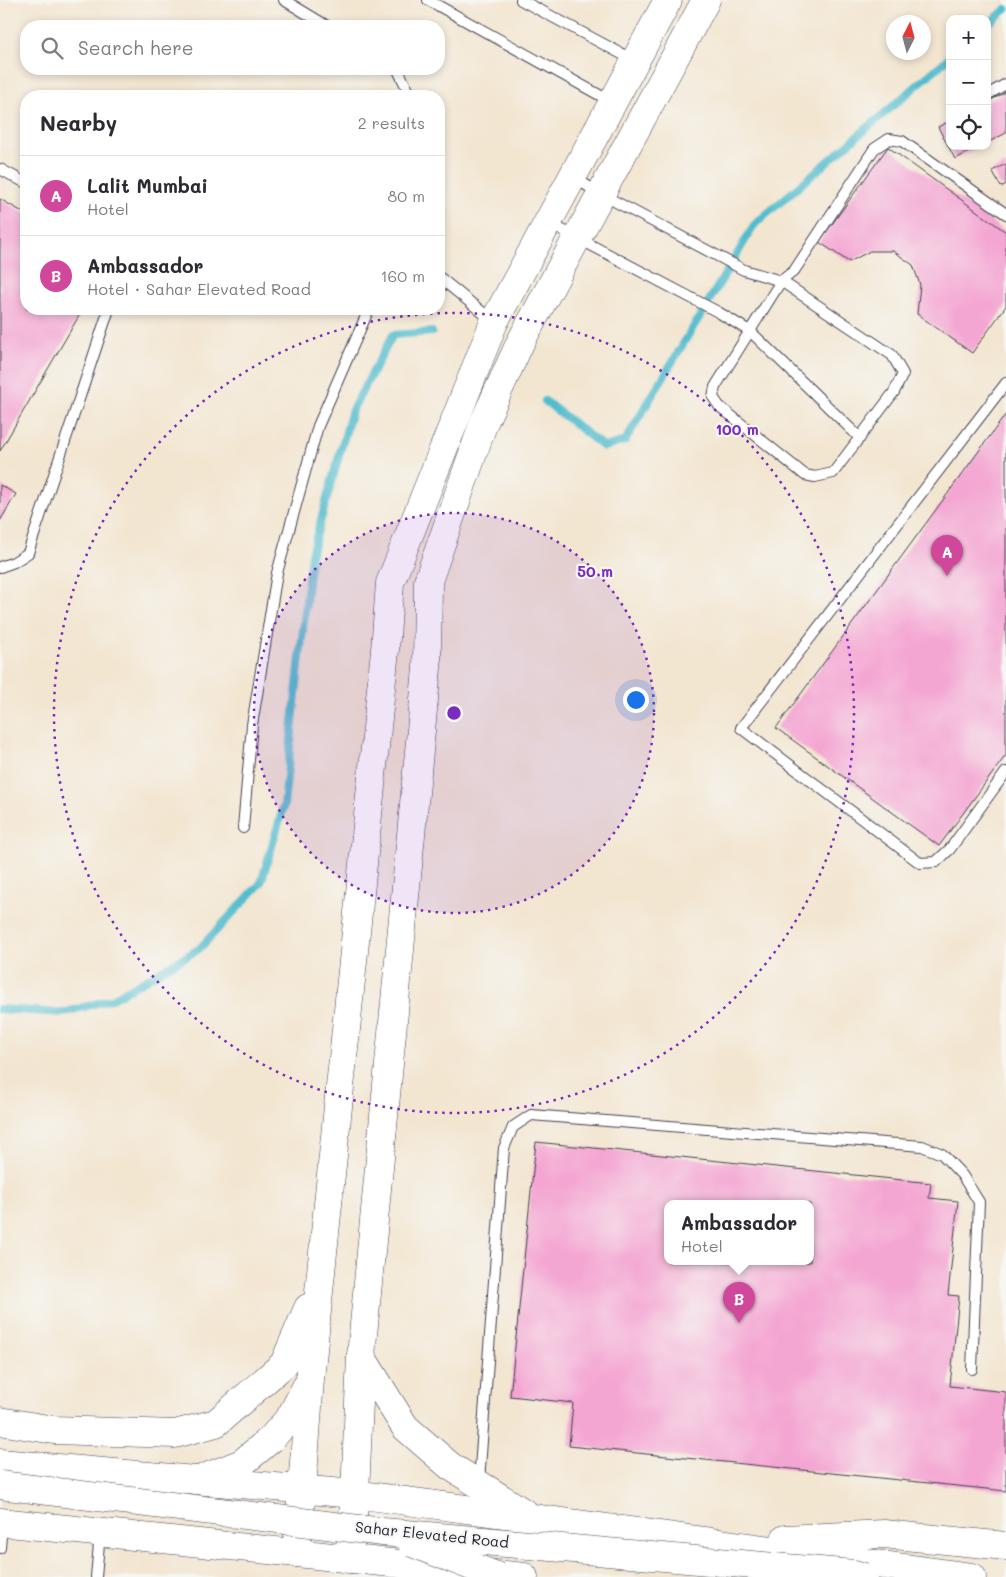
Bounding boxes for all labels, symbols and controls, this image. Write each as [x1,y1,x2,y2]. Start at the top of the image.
north arrow [886,15,931,60]
map controls [946,15,991,150]
button: + [946,15,991,60]
search box [20,20,445,75]
icon: search [38,34,66,62]
text: Search here [78,35,194,60]
button: − [946,60,991,105]
button: locate [946,105,991,150]
text: Nearby [40,109,117,136]
text: 2 results [358,112,425,133]
text: Lalit Mumbai [87,173,208,198]
text: A [50,185,62,206]
text: 80 m [388,185,425,206]
text: Hotel [87,198,129,219]
text: Ambassador [87,253,203,278]
text: B [51,265,61,286]
text: 160 m [380,265,425,286]
text: Hotel · Sahar Elevated Road [87,278,311,299]
text: 100 m [715,419,759,439]
pin: A [931,535,963,576]
text: 50 m [577,561,613,581]
your location [623,687,649,713]
centre of rings [445,704,463,722]
popup [664,1200,814,1265]
text: Ambassador [681,1210,797,1235]
text: Hotel [681,1235,723,1256]
pin: B [723,1282,755,1323]
street label: Sahar Elevated Road [354,1516,510,1552]

